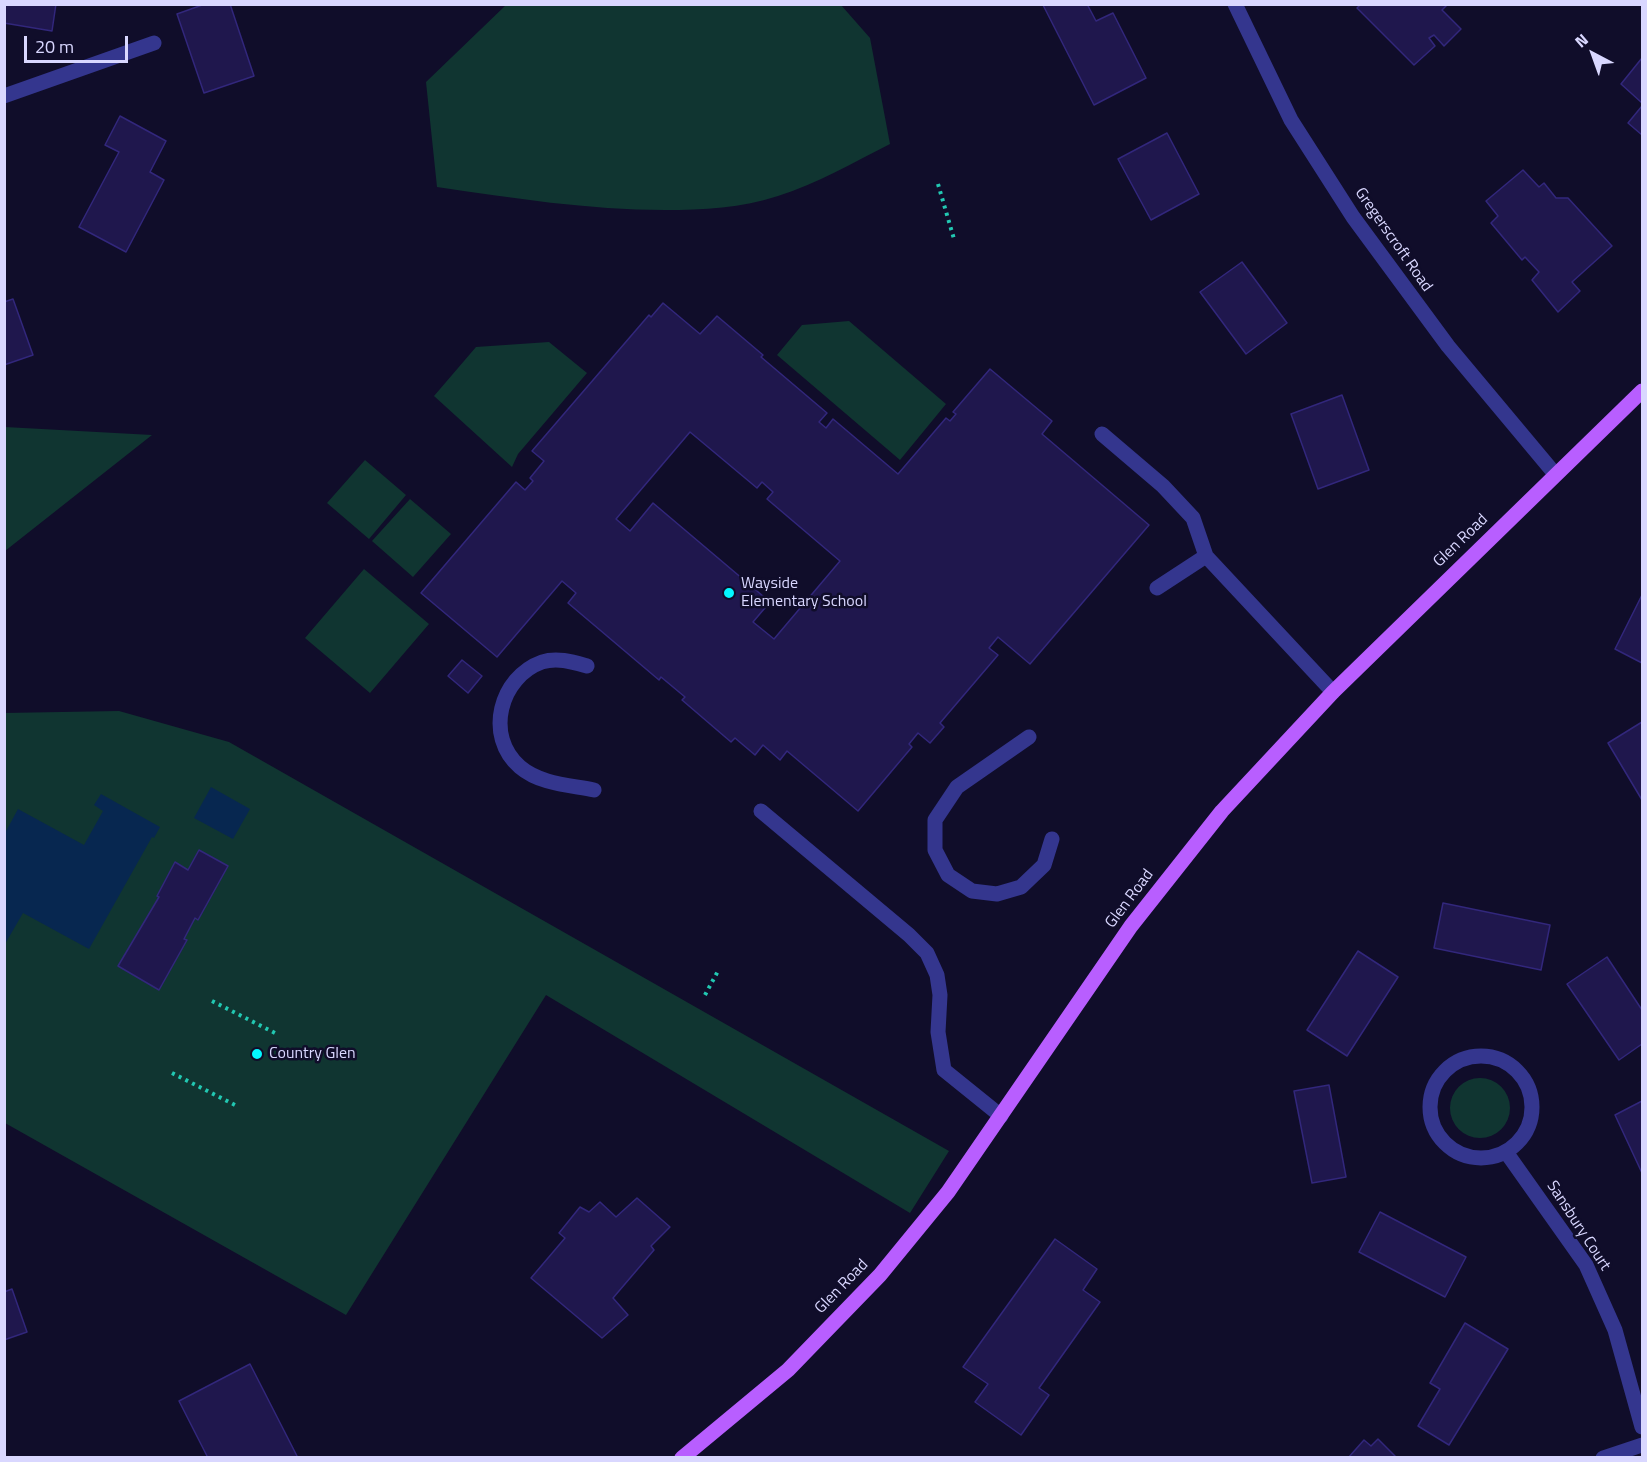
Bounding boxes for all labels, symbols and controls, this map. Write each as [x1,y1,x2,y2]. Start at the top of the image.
scale bar [27,24,130,62]
north arrow [1563,24,1623,84]
text: N [1569,28,1593,53]
text: 20 m [35,33,74,60]
street label: Gregerscroft Road [1350,184,1436,296]
street label: Glen Road [1430,510,1492,572]
place label: Wayside Elementary School [741,574,867,612]
marker: Wayside Elementary School [722,586,736,600]
street label: Glen Road [1102,866,1158,932]
place label: Country Glen [269,1044,356,1064]
marker: Country Glen [250,1047,264,1061]
street label: Sansbury Court [1542,1178,1614,1274]
street label: Glen Road [811,1256,873,1318]

